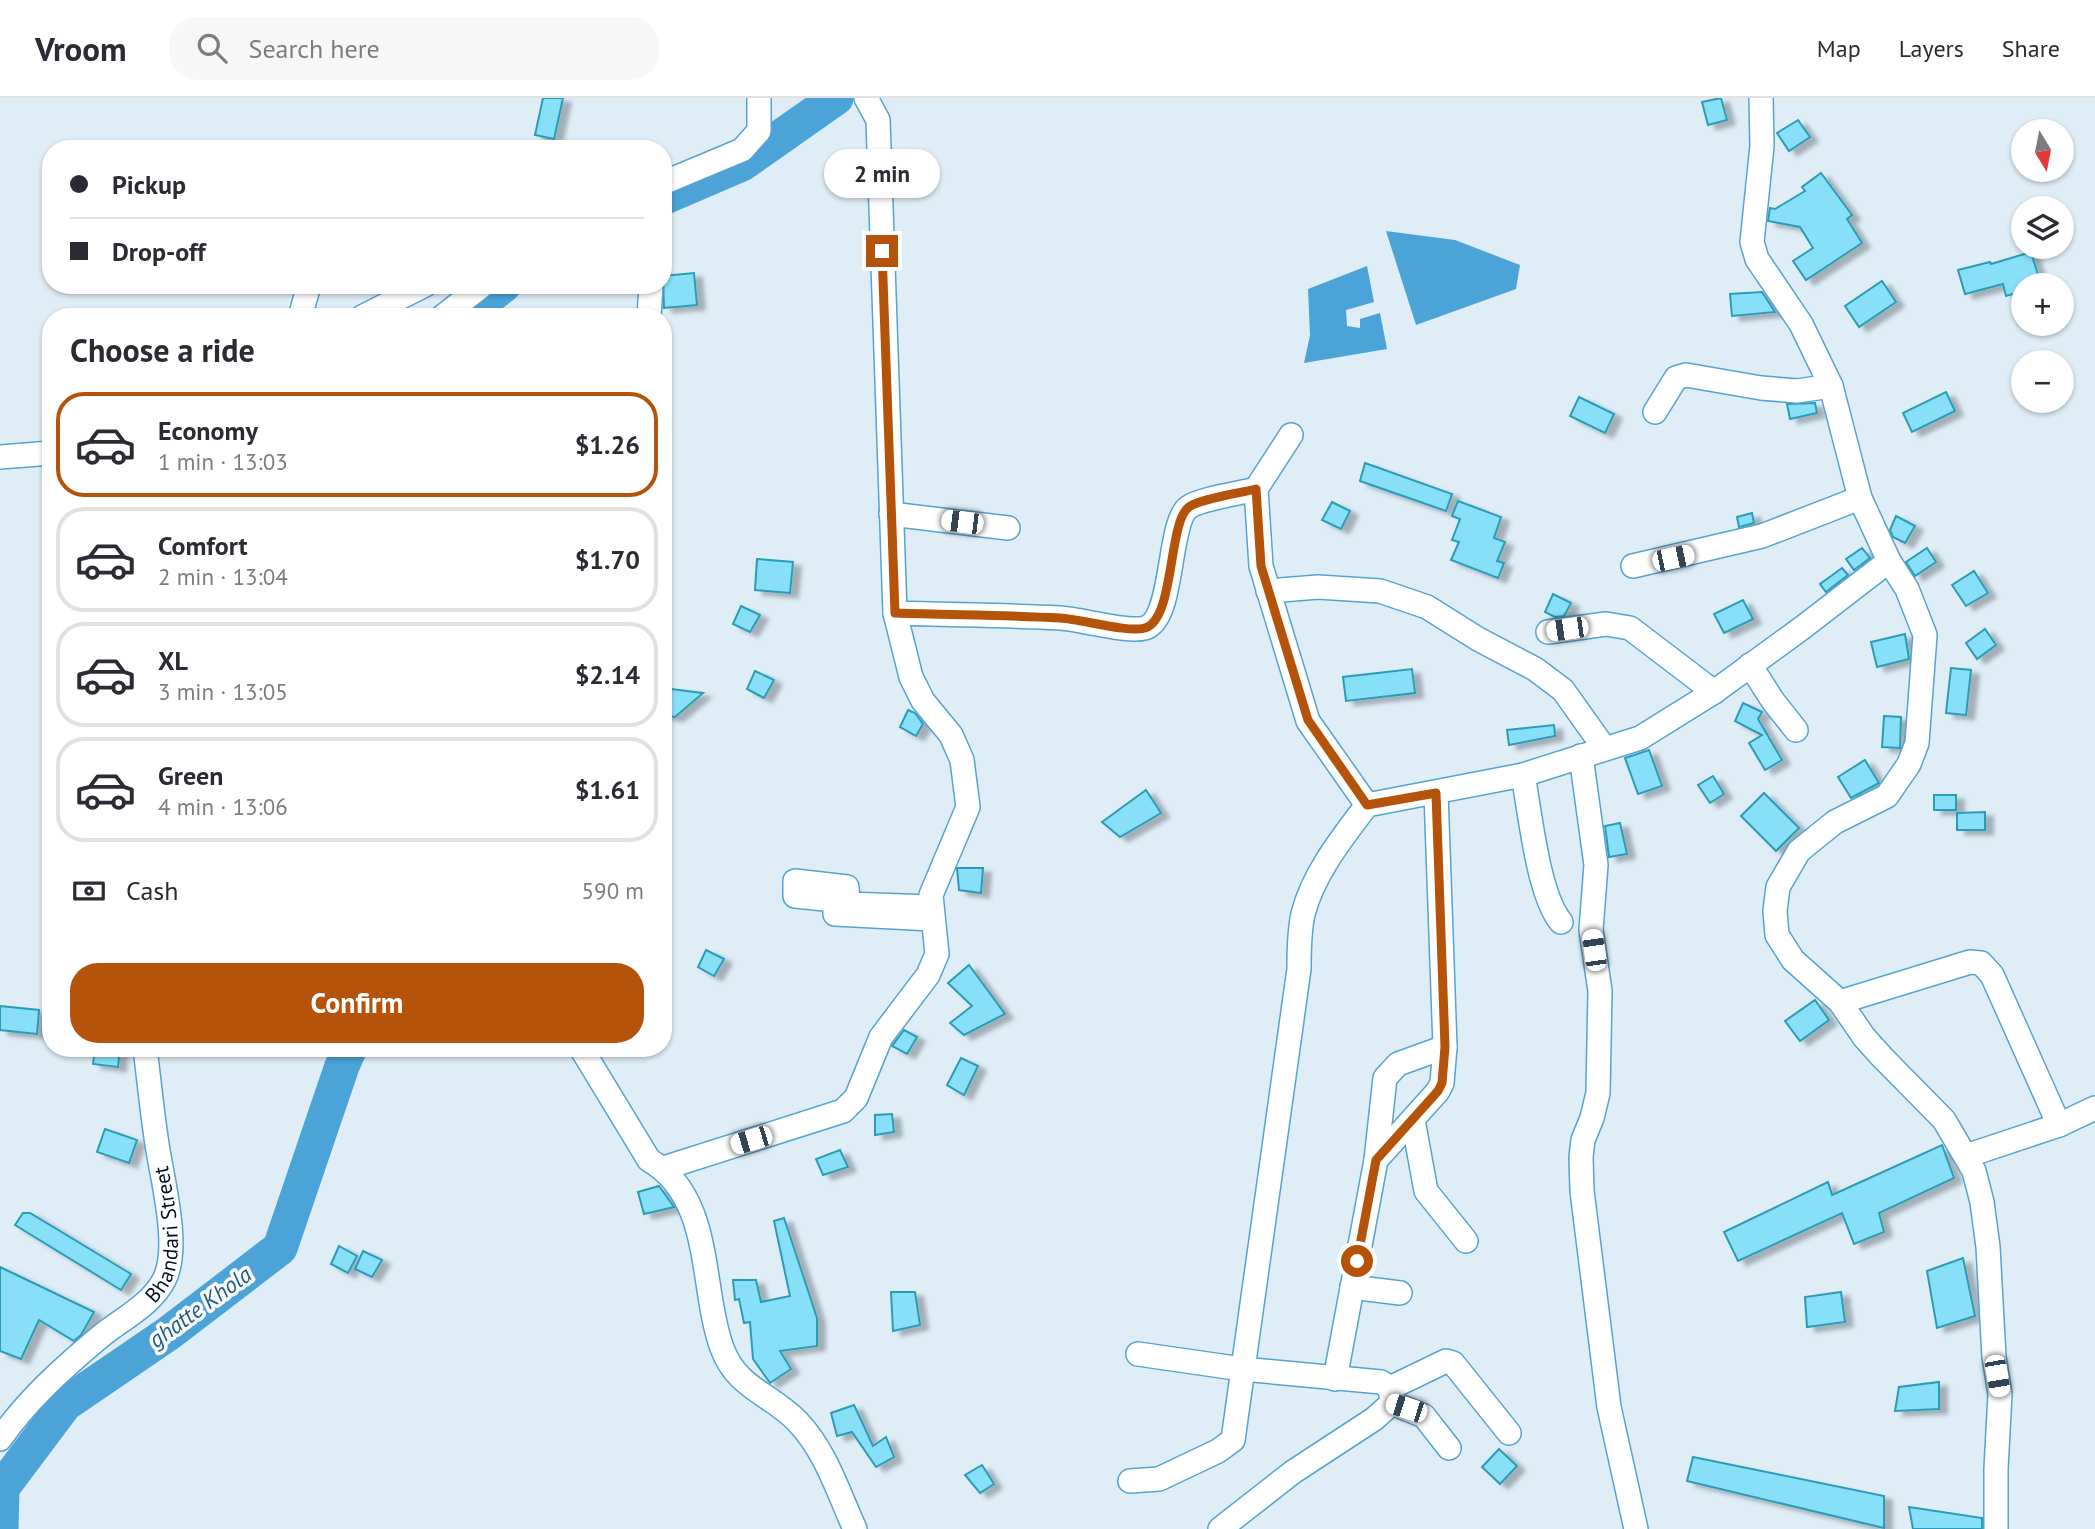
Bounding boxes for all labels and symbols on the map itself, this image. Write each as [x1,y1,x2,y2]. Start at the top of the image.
north arrow [2011,119,2074,182]
callout: 2 min [824,150,940,198]
route end [866,235,898,267]
car [940,509,985,535]
car [1651,543,1696,573]
car [1545,616,1590,642]
car [1581,928,1608,972]
car [728,1124,775,1156]
street label: Bhandari Street [139,1164,184,1308]
route start [1341,1245,1373,1277]
water label: ghatte Khola [142,1259,257,1354]
car [1984,1353,2011,1399]
car [1383,1392,1430,1424]

